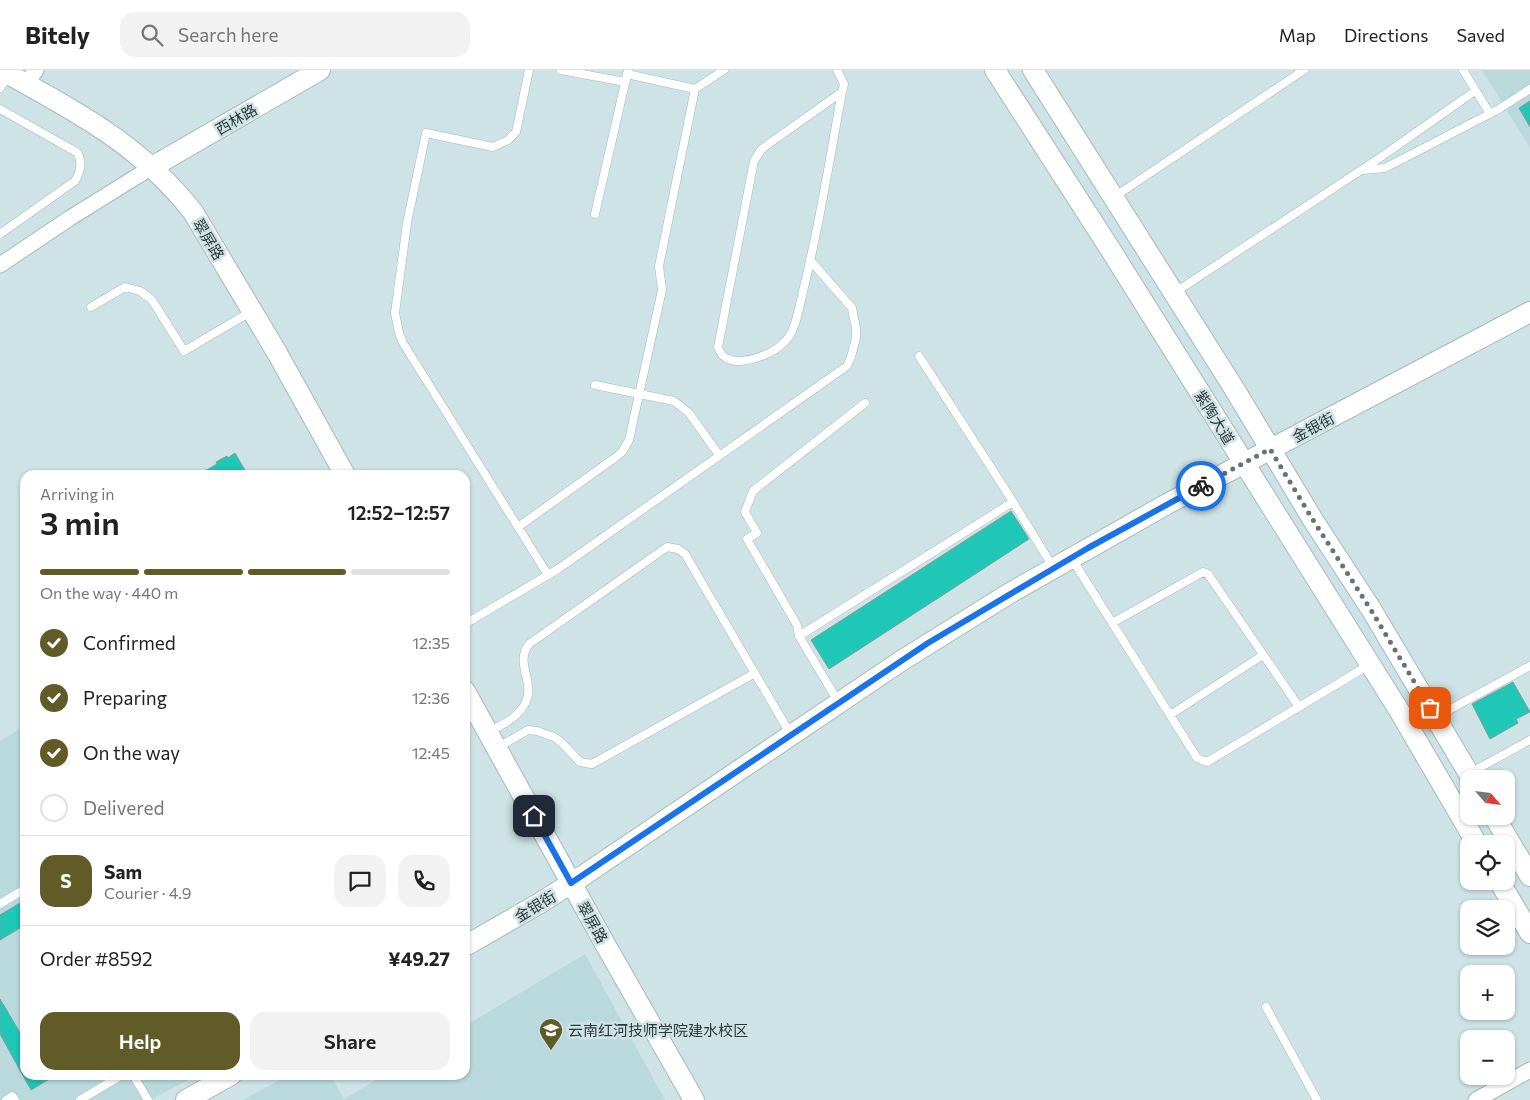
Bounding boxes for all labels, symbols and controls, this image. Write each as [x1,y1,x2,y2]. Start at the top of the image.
search box [120,12,470,57]
text: Bitely [25,20,90,49]
icon: search [138,21,166,49]
text: Search here [178,23,278,46]
text: Map [1279,24,1316,46]
text: Directions [1344,24,1428,46]
text: Saved [1456,24,1505,46]
street label: 西林路 [212,100,260,138]
street label: 翠屏路 [190,215,228,263]
street label: 紫陶大道 [1191,387,1239,447]
street label: 金银街 [1289,408,1337,446]
courier [1176,461,1226,511]
icon: bike [1187,472,1215,500]
text: Arriving in [40,484,114,503]
text: 12:52–12:57 [347,501,450,524]
text: 3 min [40,502,120,542]
text: On the way · 440 m [40,583,178,602]
icon: check [40,629,68,657]
text: Confirmed [83,631,176,654]
text: 12:35 [412,633,450,652]
icon: check [40,684,68,712]
text: Preparing [83,686,167,709]
pin [1409,687,1451,729]
text: 12:36 [412,688,450,707]
icon: bag [1416,694,1444,722]
icon: check [40,739,68,767]
text: On the way [83,741,180,764]
text: 12:45 [412,743,450,762]
north arrow [1460,770,1515,825]
map controls [1460,770,1515,1085]
pin [513,795,555,837]
text: Delivered [83,796,164,819]
icon: home [520,802,548,830]
button: locate [1460,835,1515,890]
button: chat [334,855,386,907]
button: phone [398,855,450,907]
text: Sam [104,860,142,883]
text: S [60,869,72,892]
text: Courier · 4.9 [104,883,191,902]
street label: 金银街 [511,887,559,925]
street label: 翠屏路 [574,898,612,946]
button: layers [1460,900,1515,955]
text: Order #8592 [40,947,152,970]
text: ¥49.27 [388,947,450,970]
button: + [1460,965,1515,1020]
button: Help [40,1012,240,1070]
button: Share [250,1012,450,1070]
school or university icon: 云南红河技师学院建水校区 [538,1017,564,1051]
place label: 云南红河技师学院建水校区 [568,1021,748,1039]
button: − [1460,1030,1515,1085]

